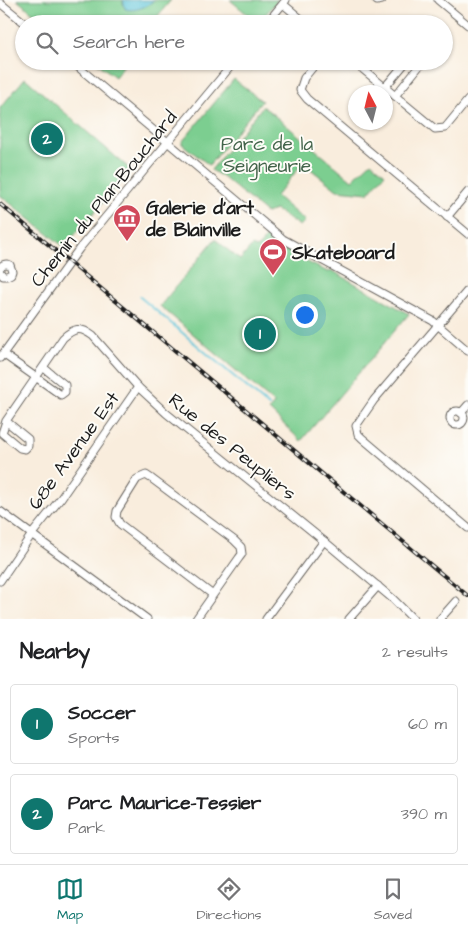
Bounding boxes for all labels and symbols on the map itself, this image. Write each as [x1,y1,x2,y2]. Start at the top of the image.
north arrow [348,85,393,130]
street label: Chemin du Plan-Bouchard [24,105,184,293]
pin: 2 [31,120,63,158]
park label: Parc de la Seigneurie [221,131,313,181]
place label: Galerie d'art de Blainville [145,195,254,244]
museum icon: Galerie d'art de Blainville [112,203,142,242]
sports icon: Skateboard [258,237,288,276]
place label: Skateboard [291,240,395,267]
your location [292,302,318,328]
pin: 1 [244,315,276,353]
street label: 68e Avenue Est [22,386,126,515]
street label: Rue des Peupliers [163,387,302,507]

